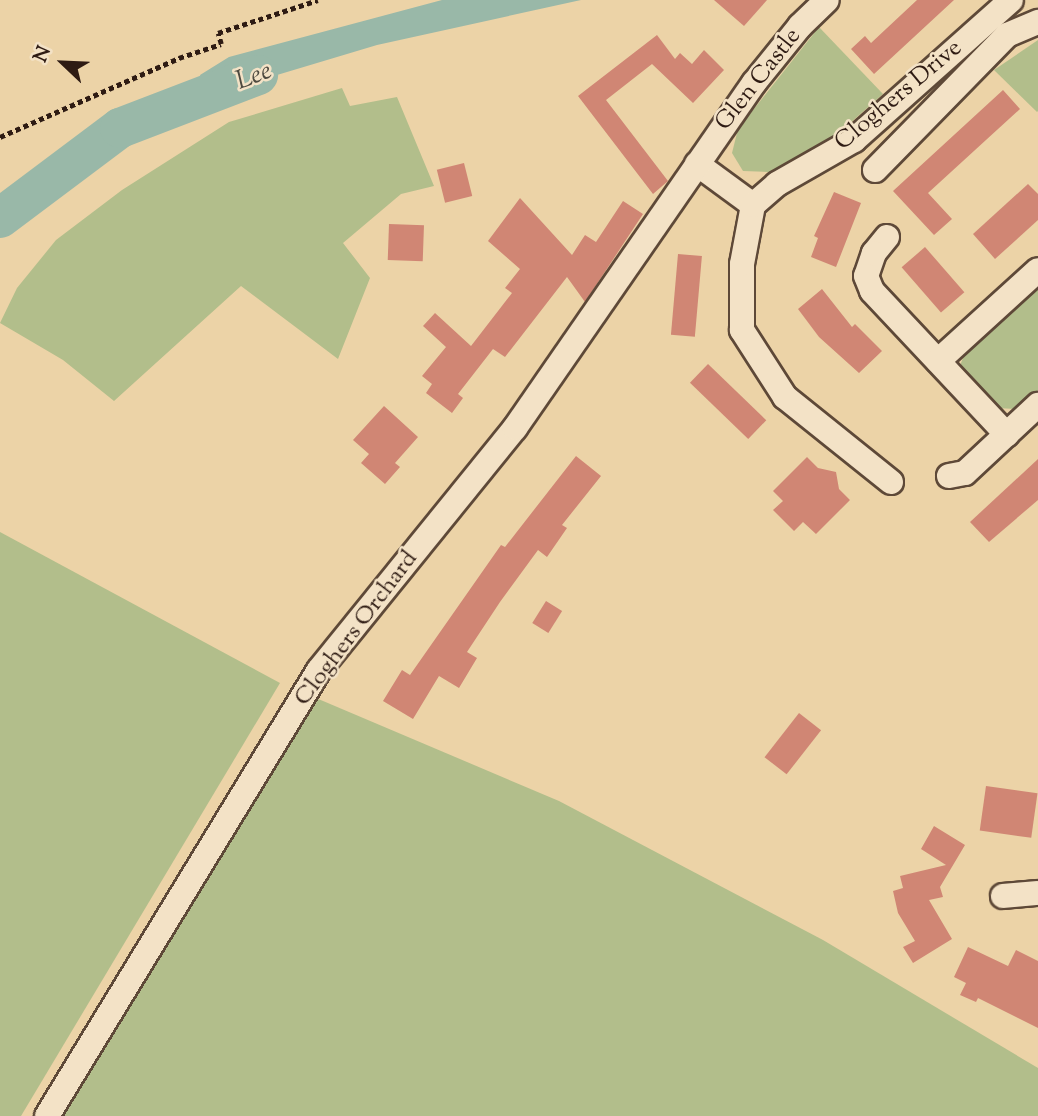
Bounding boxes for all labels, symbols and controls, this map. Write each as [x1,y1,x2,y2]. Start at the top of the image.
street label: Glen Castle [710,23,808,137]
north arrow [28,28,98,98]
street label: Cloghers Drive [830,35,968,157]
text: N [28,42,59,67]
water label: Lee [232,56,276,98]
street label: Cloghers Orchard [289,546,425,712]

